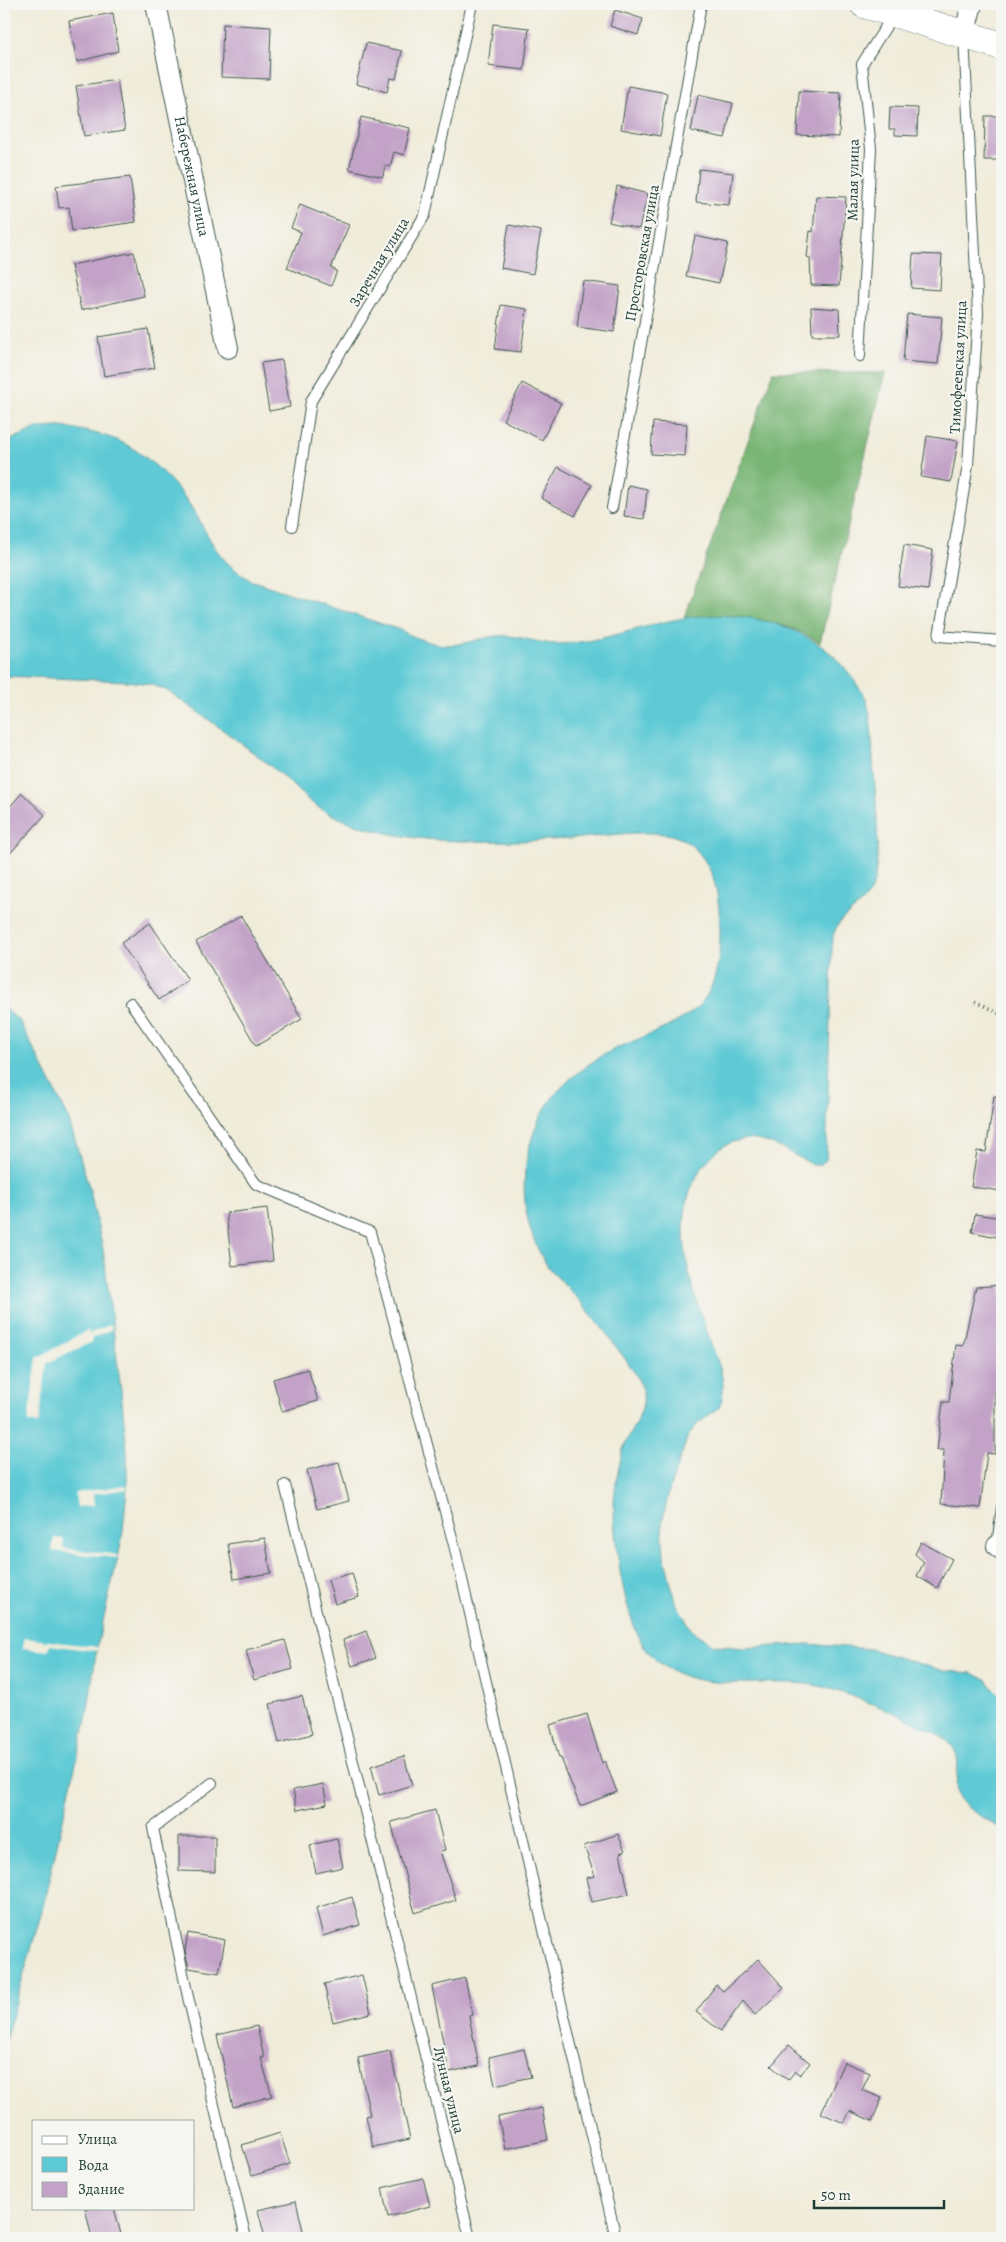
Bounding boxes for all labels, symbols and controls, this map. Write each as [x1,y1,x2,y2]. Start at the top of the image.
street label: Набережная улица [170,114,214,238]
street label: Малая улица [842,139,864,221]
street label: Просторовская улица [620,183,664,323]
street label: Заречная улица [344,214,414,310]
street label: Тимофеевская улица [945,300,971,434]
street label: Лунная улица [429,2044,469,2136]
legend [32,2120,195,2210]
text: Улица [78,2129,117,2149]
text: Вода [78,2155,109,2175]
scale bar [814,2177,944,2209]
text: Здание [78,2179,125,2199]
text: 50 m [821,2185,851,2205]

